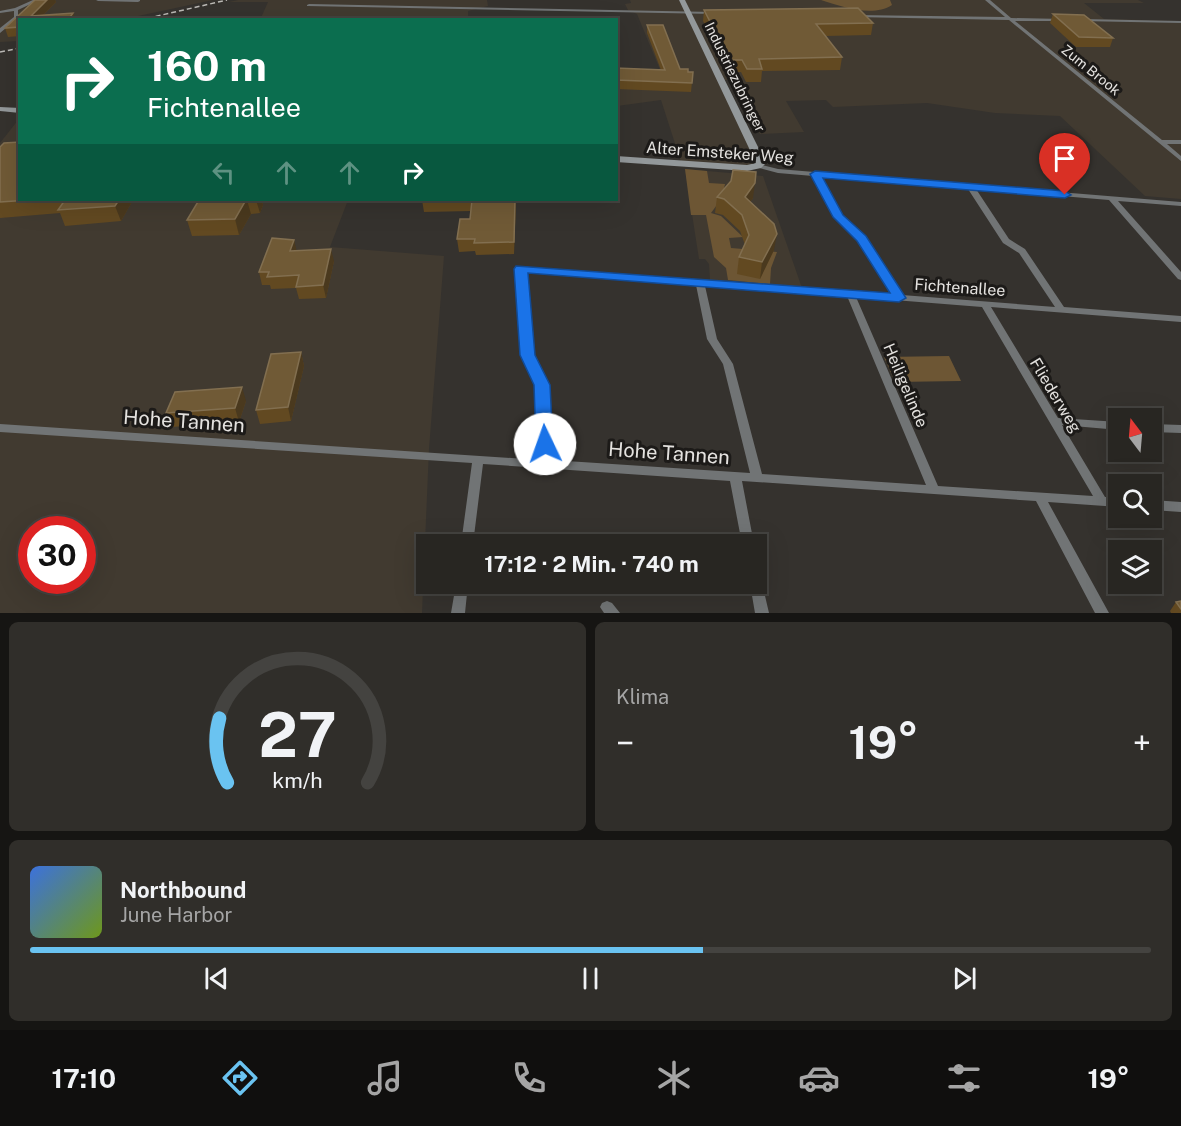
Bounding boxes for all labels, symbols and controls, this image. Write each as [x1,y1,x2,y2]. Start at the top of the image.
street label: Industriezubringer [702,20,768,134]
text: 160 m [147,41,267,90]
street label: Zum Brook [1058,41,1124,99]
icon: right [48,42,126,120]
text: Fichtenallee [147,91,301,123]
pin [1039,133,1090,195]
street label: Alter Emsteker Weg [645,138,795,167]
icon: arrive [1048,142,1081,175]
icon: left [207,156,240,189]
icon: ahead [270,156,303,189]
icon: ahead [333,156,366,189]
icon: right [396,156,429,189]
street label: Fichtenallee [914,275,1006,300]
street label: Heiligelinde [879,340,932,430]
street label: Fliederweg [1026,355,1085,436]
street label: Hohe Tannen [122,405,246,437]
north arrow [1108,408,1162,462]
map controls [1108,408,1162,594]
position arrow [513,412,577,476]
street label: Hohe Tannen [607,437,731,469]
button: search [1108,474,1162,528]
speed limit sign: 30 [18,516,96,594]
button: layers [1108,540,1162,594]
text: 17:12 · 2 Min. · 740 m [484,551,699,577]
text: Klima [616,685,669,709]
text: 27 [258,698,337,771]
text: 19° [848,716,919,769]
text: − [616,724,634,762]
text: + [1133,724,1151,762]
text: km/h [272,769,323,794]
text: Northbound [120,877,246,903]
text: June Harbor [120,903,232,927]
icon: previous [200,962,233,995]
icon: pause [574,962,607,995]
icon: next [948,962,981,995]
icon: directions [219,1057,261,1099]
icon: music [364,1057,406,1099]
icon: phone [508,1057,550,1099]
icon: climate [653,1057,695,1099]
icon: car [798,1057,840,1099]
icon: filters [943,1057,985,1099]
text: 17:10 [51,1062,116,1094]
text: 19° [1087,1062,1130,1094]

